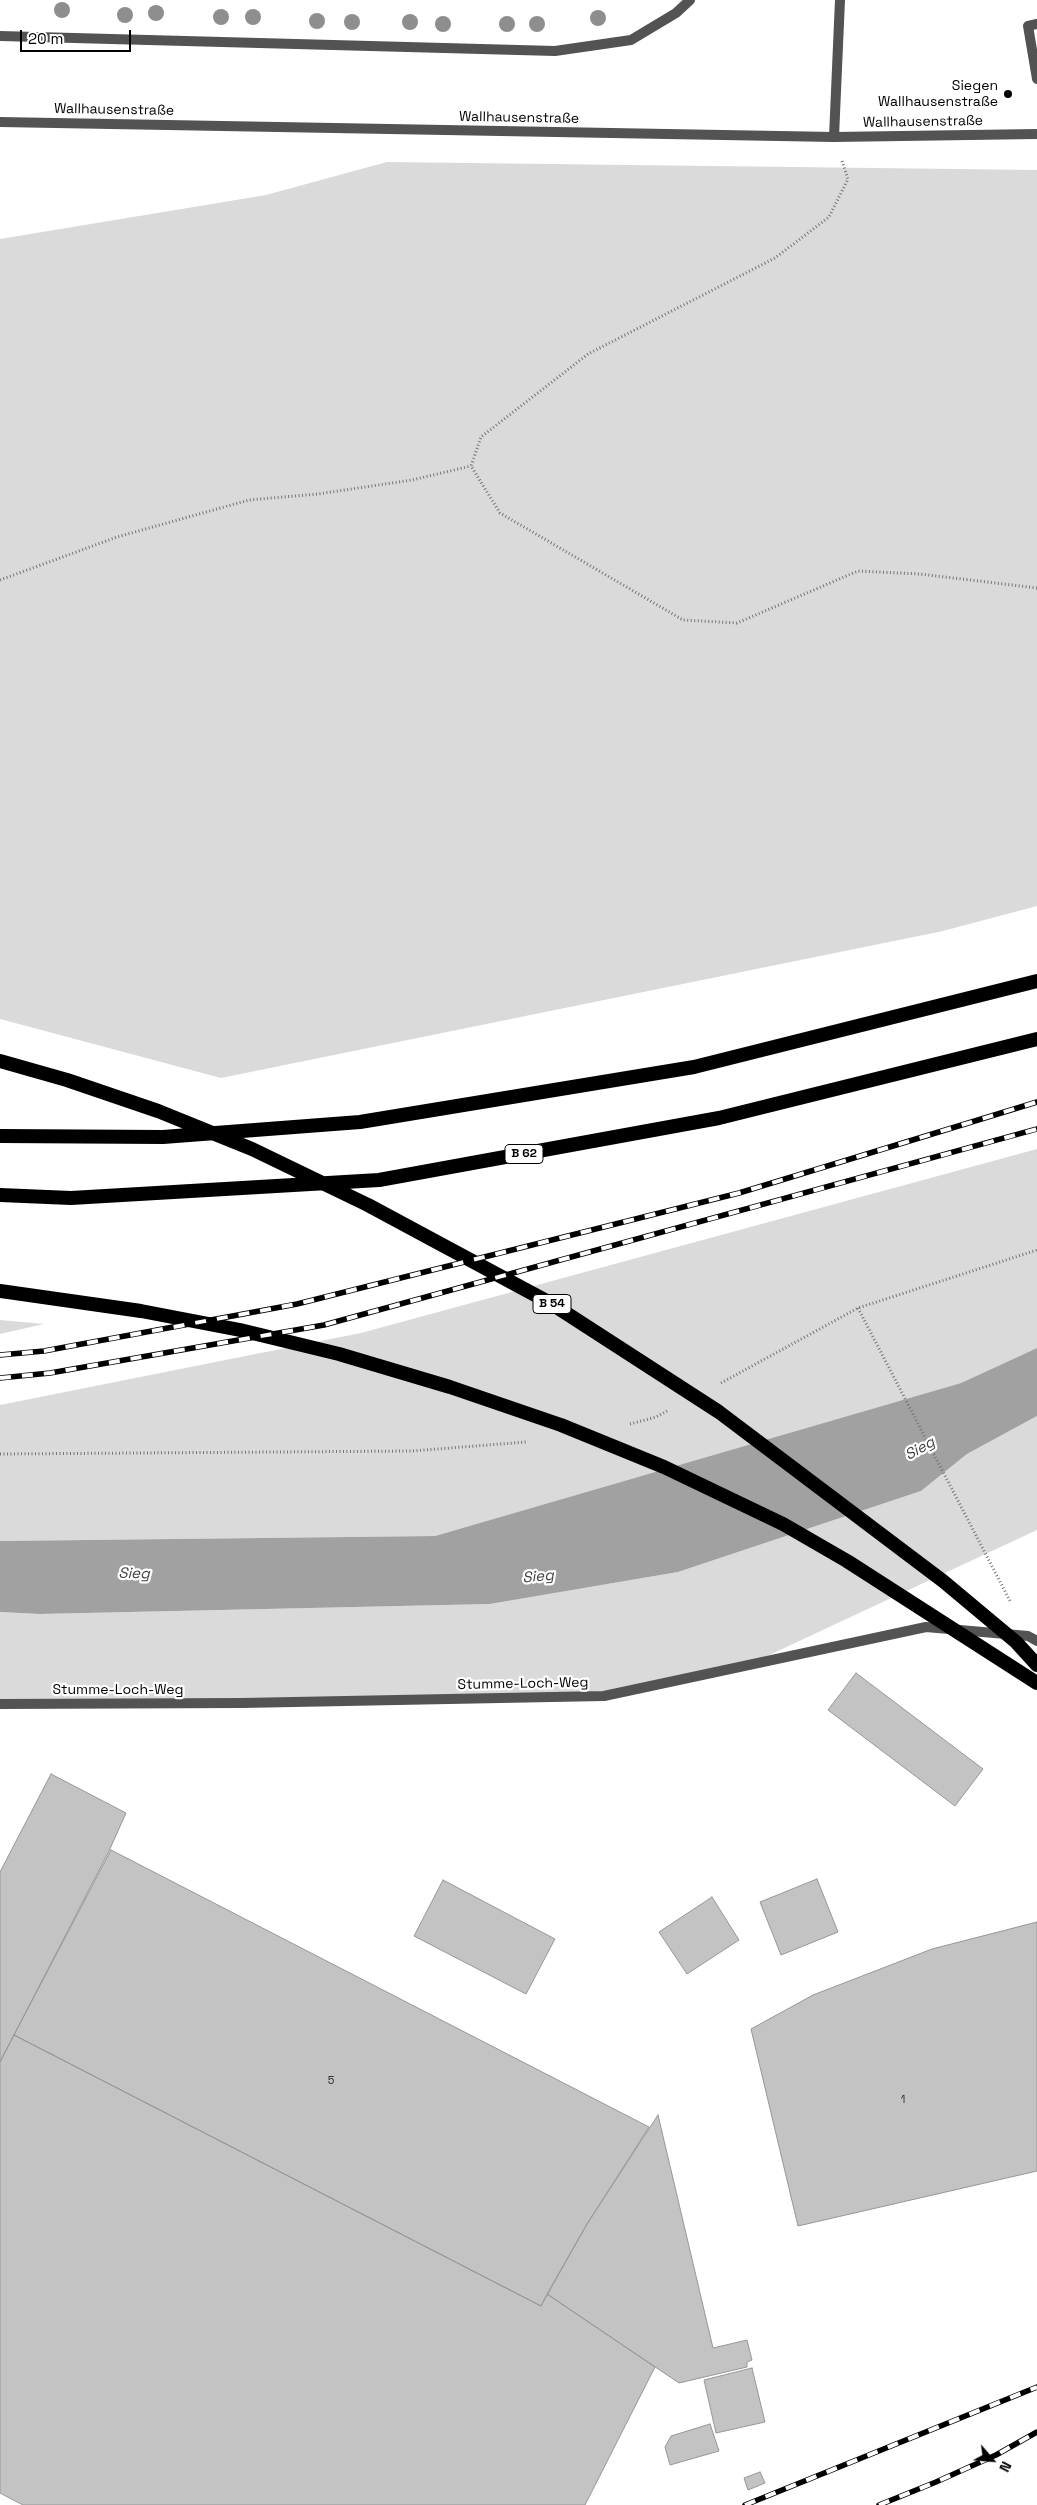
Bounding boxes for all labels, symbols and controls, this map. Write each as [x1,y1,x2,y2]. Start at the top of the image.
scale bar [22,20,134,52]
text: 20 m [28,29,63,48]
place label: Siegen Wallhausenstraße [878,78,998,110]
marker: Siegen Wallhausenstraße [1002,88,1014,100]
street label: Wallhausenstraße [54,101,174,119]
street label: Wallhausenstraße [459,109,579,127]
street label: Wallhausenstraße [863,113,983,131]
road number: B 62 [505,1144,543,1164]
road number: B 54 [533,1295,571,1314]
water label: Sieg [902,1434,938,1464]
water label: Sieg [118,1565,150,1583]
water label: Sieg [522,1567,554,1587]
street label: Stumme-Loch-Weg [457,1674,589,1694]
street label: Stumme-Loch-Weg [53,1682,183,1698]
house number: 5 [328,2074,334,2088]
house number: 1 [901,2093,905,2107]
north arrow [967,2435,1017,2485]
text: N [995,2459,1016,2475]

